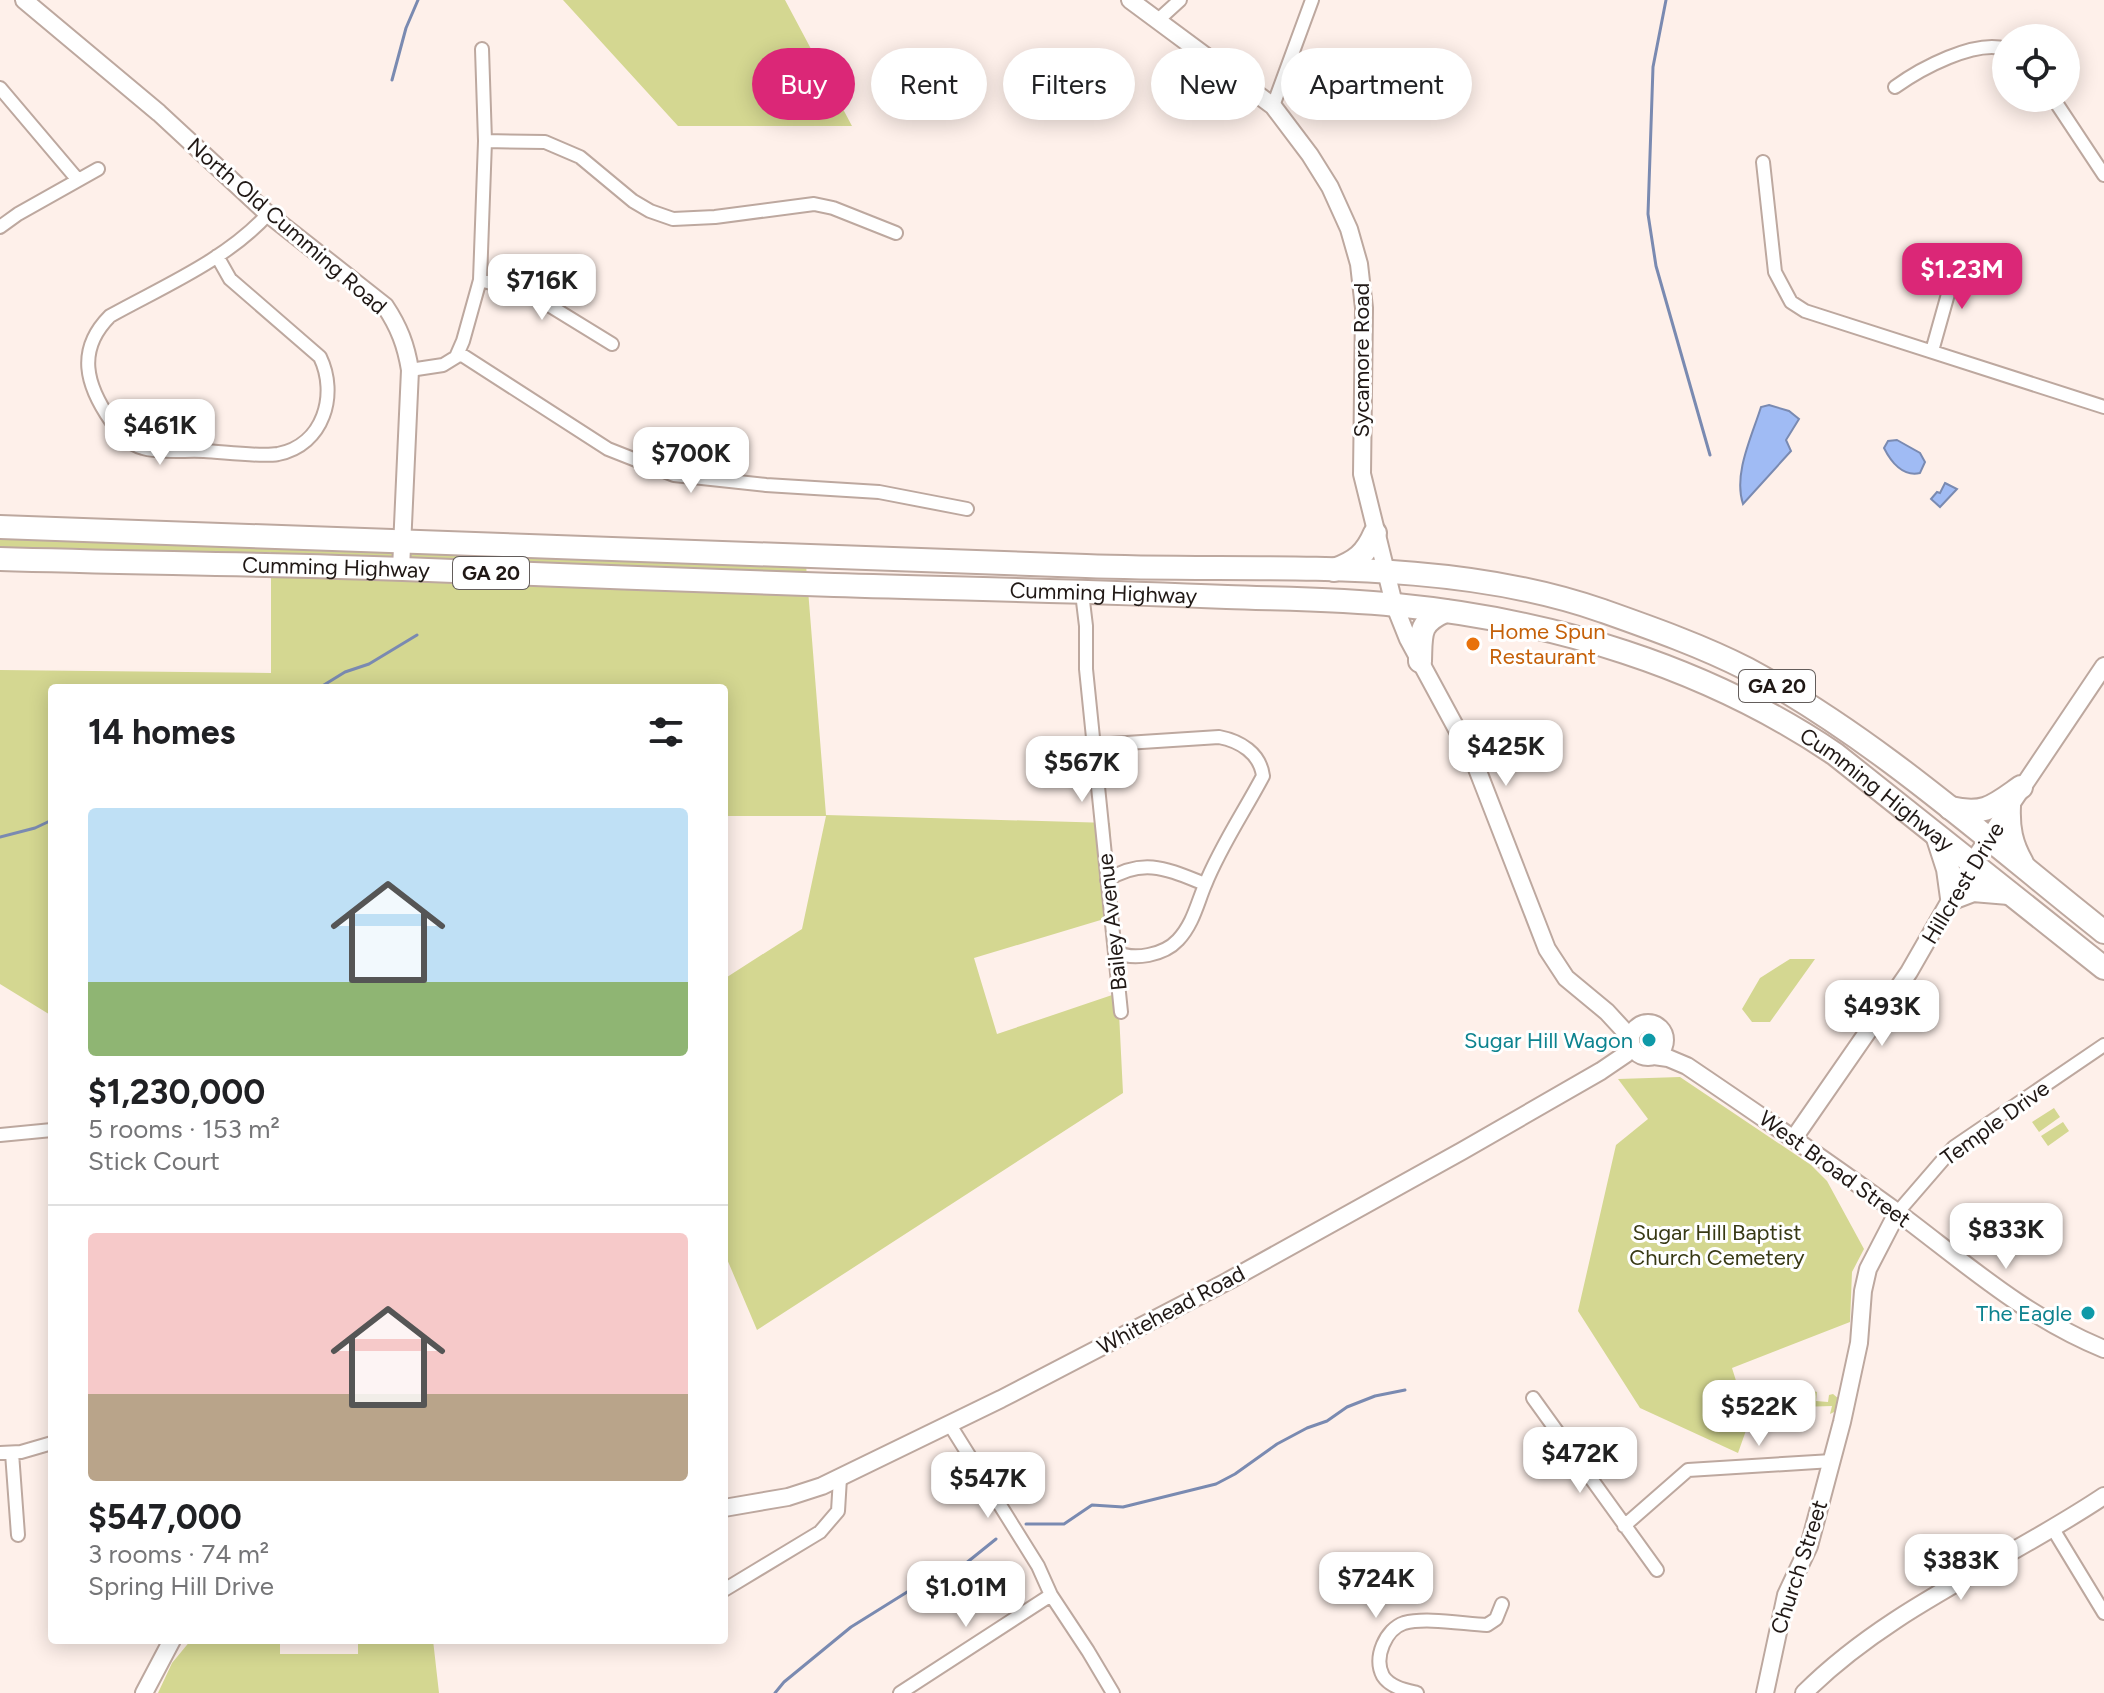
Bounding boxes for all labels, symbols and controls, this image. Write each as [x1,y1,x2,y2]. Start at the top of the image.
map controls [1992,24,2080,112]
button: locate [1992,24,2080,112]
chip: Buy [752,48,855,120]
chip: Rent [871,48,987,120]
chip: Filters [1003,48,1135,120]
chip: New [1151,48,1265,120]
chip: Apartment [1281,48,1472,120]
street label: North Old Cumming Road [182,132,392,320]
pin: $1.23M [1897,243,2027,311]
text: $1.23M [1920,253,2004,285]
pin: $716K [486,254,598,322]
text: $716K [506,264,578,296]
street label: Sycamore Road [1348,283,1375,437]
pin: $461K [104,399,216,467]
text: $461K [123,409,197,441]
pin: $700K [635,427,747,495]
text: $700K [651,437,731,469]
street label: Cumming Highway [242,551,431,583]
road number: GA 20 [453,557,529,589]
street label: Cumming Highway [1009,576,1198,609]
place label: Home Spun Restaurant [1489,618,1606,670]
marker: Home Spun Restaurant [1464,635,1482,653]
road number: GA 20 [1739,670,1815,702]
icon: filters [644,710,688,754]
text: 14 homes [88,712,235,753]
pin: $425K [1450,720,1562,788]
street label: Cumming Highway [1795,721,1960,857]
text: $425K [1467,730,1545,762]
pin: $567K [1026,736,1138,804]
text: $567K [1044,746,1120,778]
street label: Hillcrest Drive [1916,817,2010,949]
street label: Bailey Avenue [1091,852,1133,992]
icon: home [316,860,460,1004]
pin: $493K [1826,980,1938,1048]
text: $493K [1843,990,1921,1022]
place label: Sugar Hill Wagon [1464,1027,1633,1054]
marker: Sugar Hill Wagon [1640,1031,1658,1049]
text: $1,230,000 [88,1072,265,1113]
street label: Temple Drive [1935,1075,2055,1171]
street label: West Broad Street [1754,1105,1916,1233]
text: 5 rooms · 153 m² [88,1113,280,1145]
text: Stick Court [88,1145,220,1177]
pin: $833K [1950,1203,2062,1271]
text: $833K [1968,1213,2044,1245]
park label: Sugar Hill Baptist Church Cemetery [1629,1219,1805,1271]
street label: Whitehead Road [1093,1260,1249,1360]
icon: home [316,1285,460,1429]
place label: The Eagle [1976,1300,2072,1327]
marker: The Eagle [2079,1304,2097,1322]
pin: $522K [1703,1380,1815,1448]
text: $522K [1721,1390,1797,1422]
pin: $472K [1524,1427,1636,1495]
text: $472K [1541,1437,1619,1469]
pin: $547K [932,1452,1044,1520]
text: $547K [949,1462,1027,1494]
text: $547,000 [88,1497,242,1538]
street label: Church Street [1765,1497,1833,1637]
pin: $383K [1905,1534,2017,1602]
text: 3 rooms · 74 m² [88,1538,269,1570]
text: $383K [1923,1544,1999,1576]
pin: $724K [1320,1552,1432,1620]
pin: $1.01M [901,1561,1031,1629]
text: $724K [1337,1562,1415,1594]
text: Spring Hill Drive [88,1570,274,1602]
text: $1.01M [925,1571,1007,1603]

